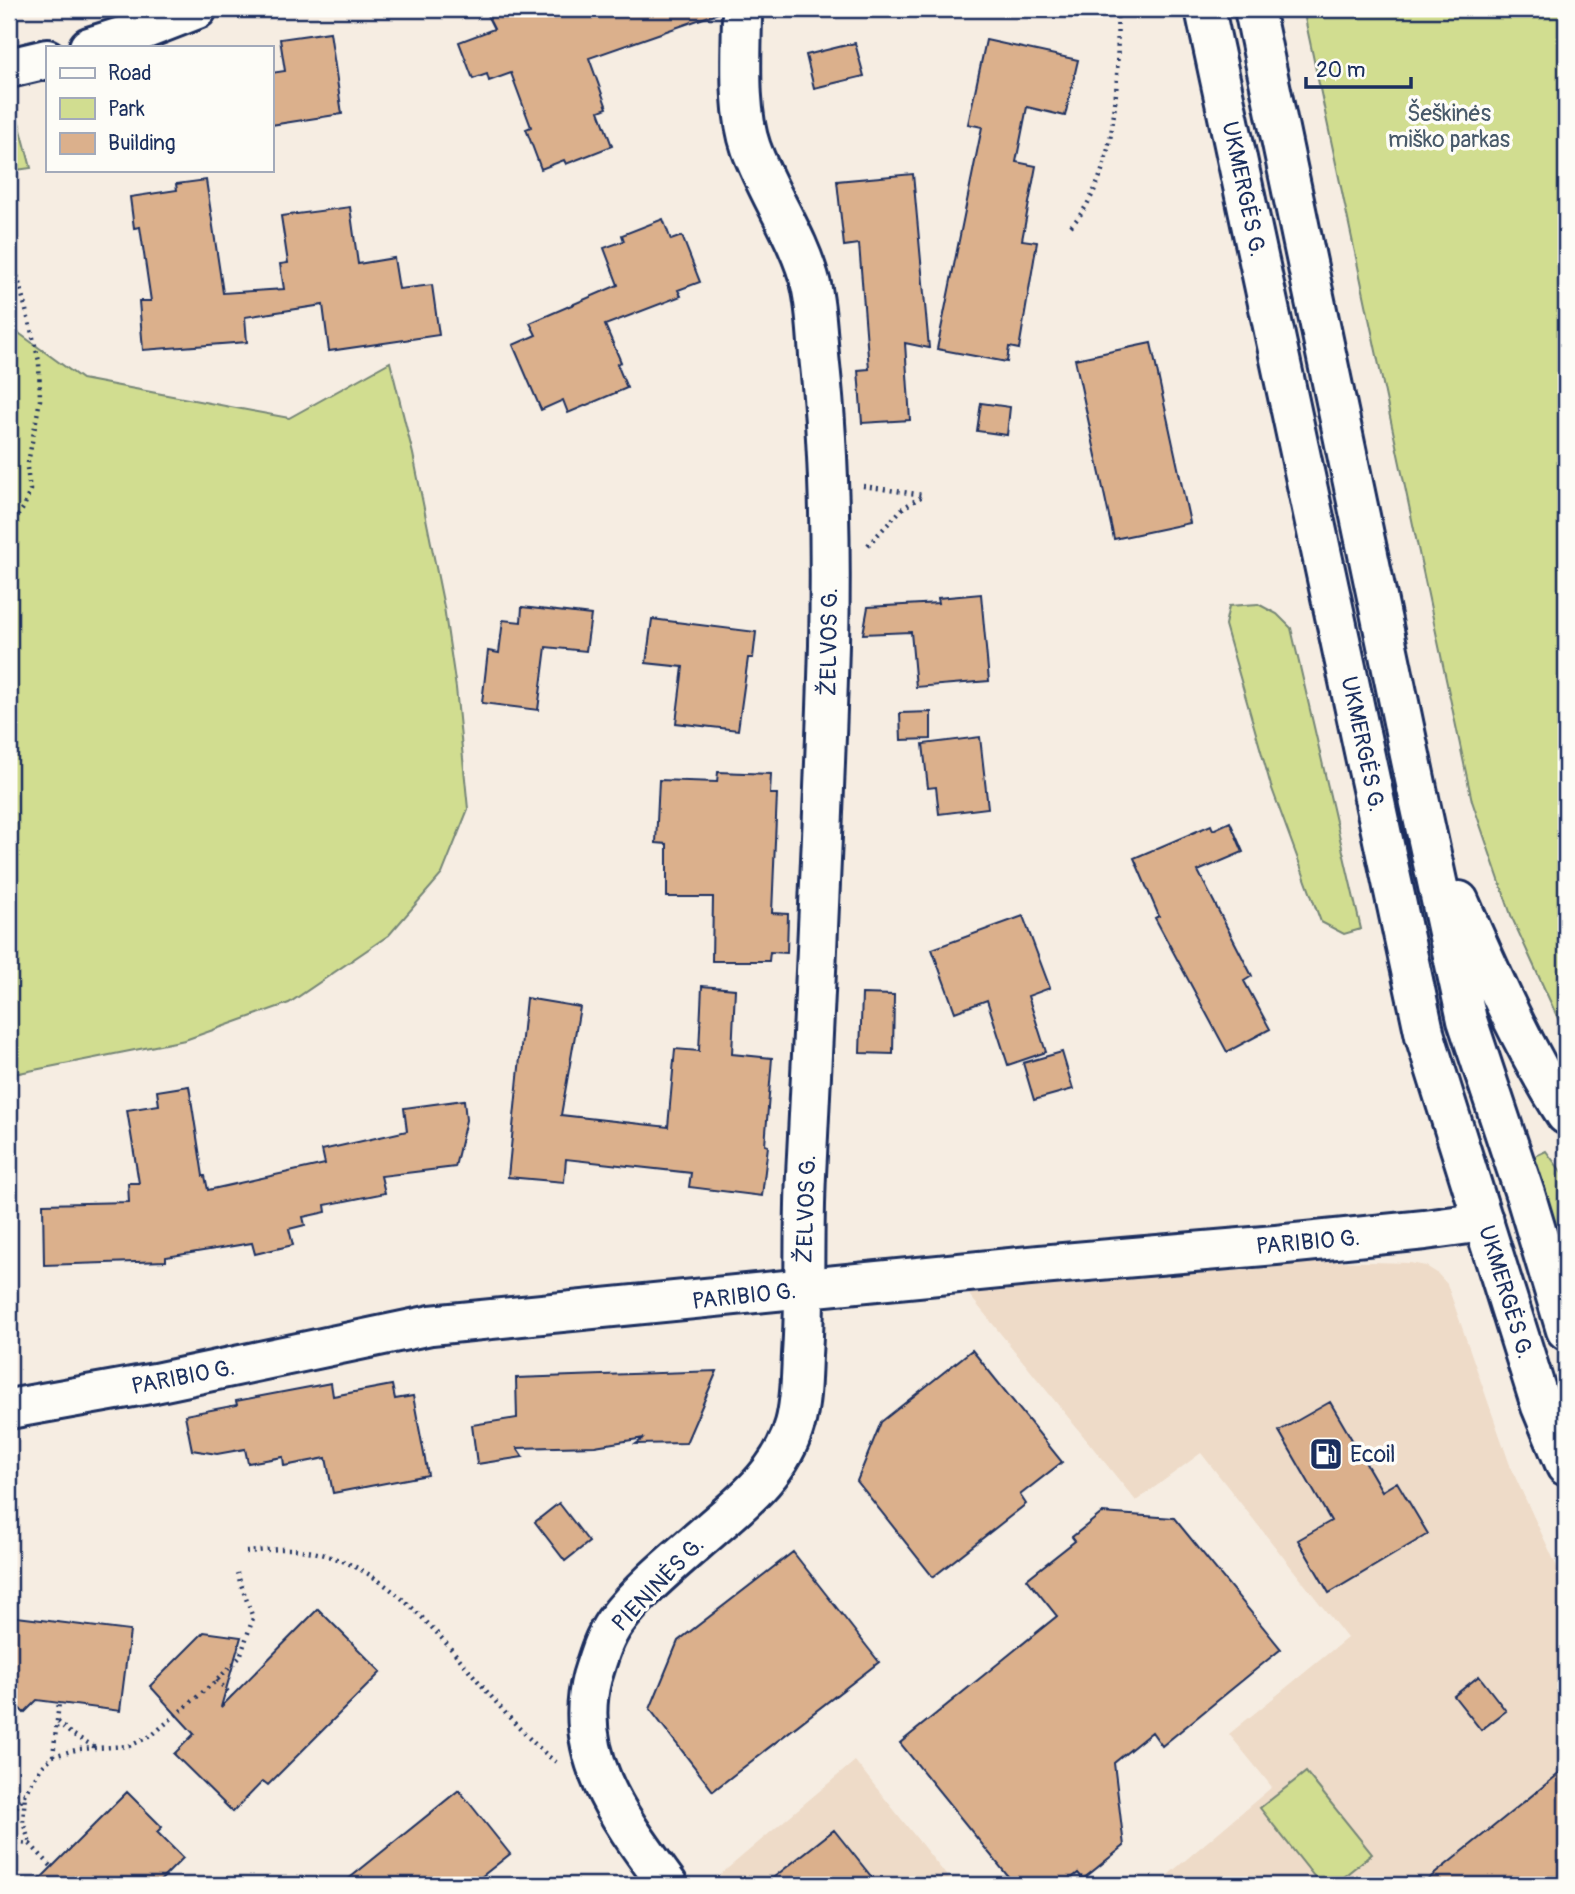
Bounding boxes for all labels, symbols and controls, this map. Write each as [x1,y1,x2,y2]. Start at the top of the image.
legend [46,46,273,172]
scale bar [1306,46,1410,90]
text: 20 m [1316,57,1365,84]
text: Road [108,60,152,87]
text: Park [108,96,145,123]
park label: Šeškinės miško parkas [1388,98,1510,154]
street label: UKMERGĖS G. [1215,119,1273,259]
text: Building [108,130,175,157]
street label: ŽELVOS G. [814,588,844,696]
street label: UKMERGĖS G. [1334,674,1392,814]
street label: ŽELVOS G. [790,1154,822,1264]
street label: UKMERGĖS G. [1472,1222,1540,1362]
street label: PARIBIO G. [1255,1223,1361,1261]
street label: PARIBIO G. [691,1276,797,1316]
street label: PARIBIO G. [129,1353,237,1401]
fuel station icon: Ecoil [1307,1435,1345,1473]
place label: Ecoil [1350,1440,1396,1469]
street label: PIENINĖS G. [606,1530,710,1638]

